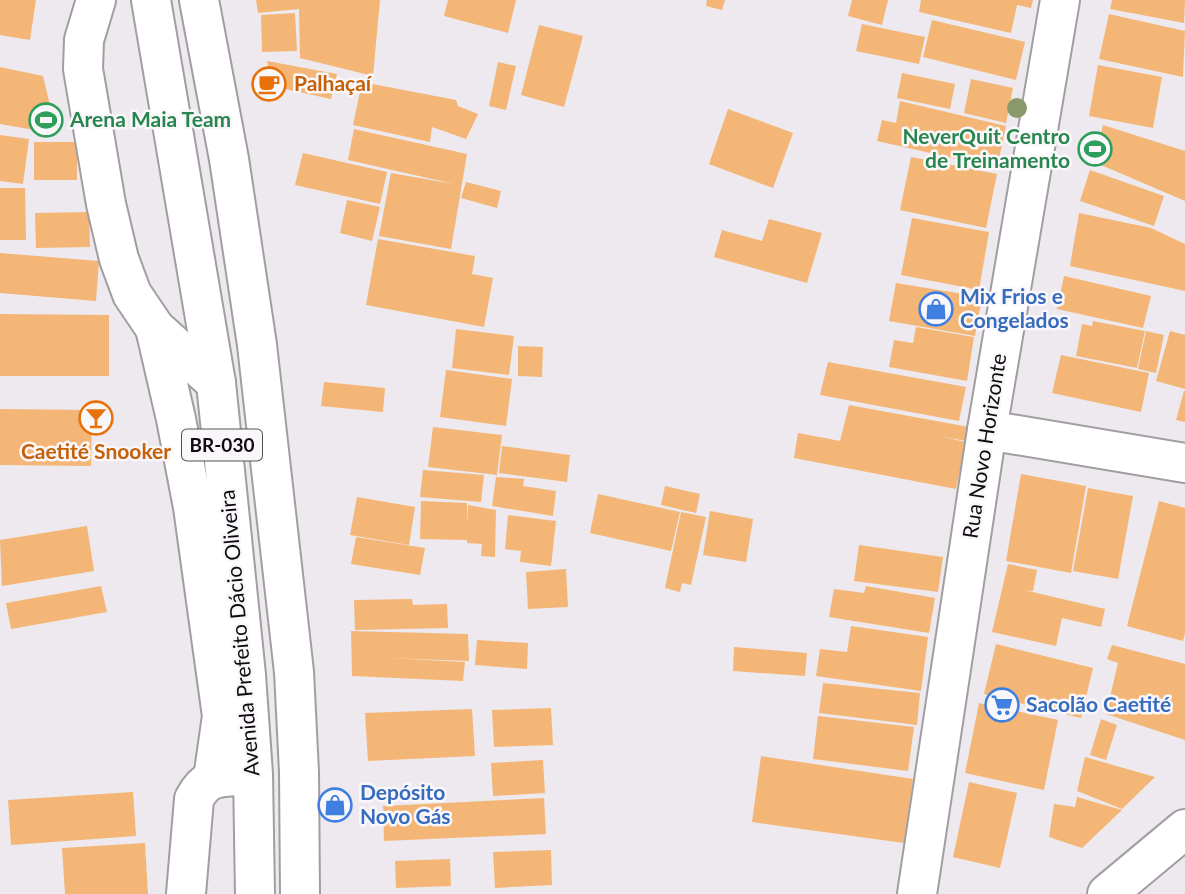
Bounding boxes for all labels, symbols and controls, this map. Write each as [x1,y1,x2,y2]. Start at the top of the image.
cafe icon: Palhaçaí [250,65,288,103]
place label: Palhaçaí [294,70,373,95]
sports icon: Arena Maia Team [27,101,65,139]
place label: Arena Maia Team [69,106,231,131]
place label: NeverQuit Centro de Treinamento [902,123,1070,172]
sports icon: NeverQuit Centro de Treinamento [1076,130,1114,168]
place label: Mix Frios e Congelados [960,283,1069,332]
shop icon: Mix Frios e Congelados [917,290,955,328]
street label: Rua Novo Horizonte [957,351,1010,540]
bar icon: Caetité Snooker [77,399,115,437]
road number: BR-030 [182,430,262,460]
place label: Caetité Snooker [21,438,171,463]
street label: Avenida Prefeito Dácio Oliveira [214,489,263,777]
supermarket icon: Sacolão Caetité [983,686,1021,724]
place label: Sacolão Caetité [1026,691,1171,716]
place label: Depósito Novo Gás [360,779,451,828]
shop icon: Depósito Novo Gás [316,786,354,824]

